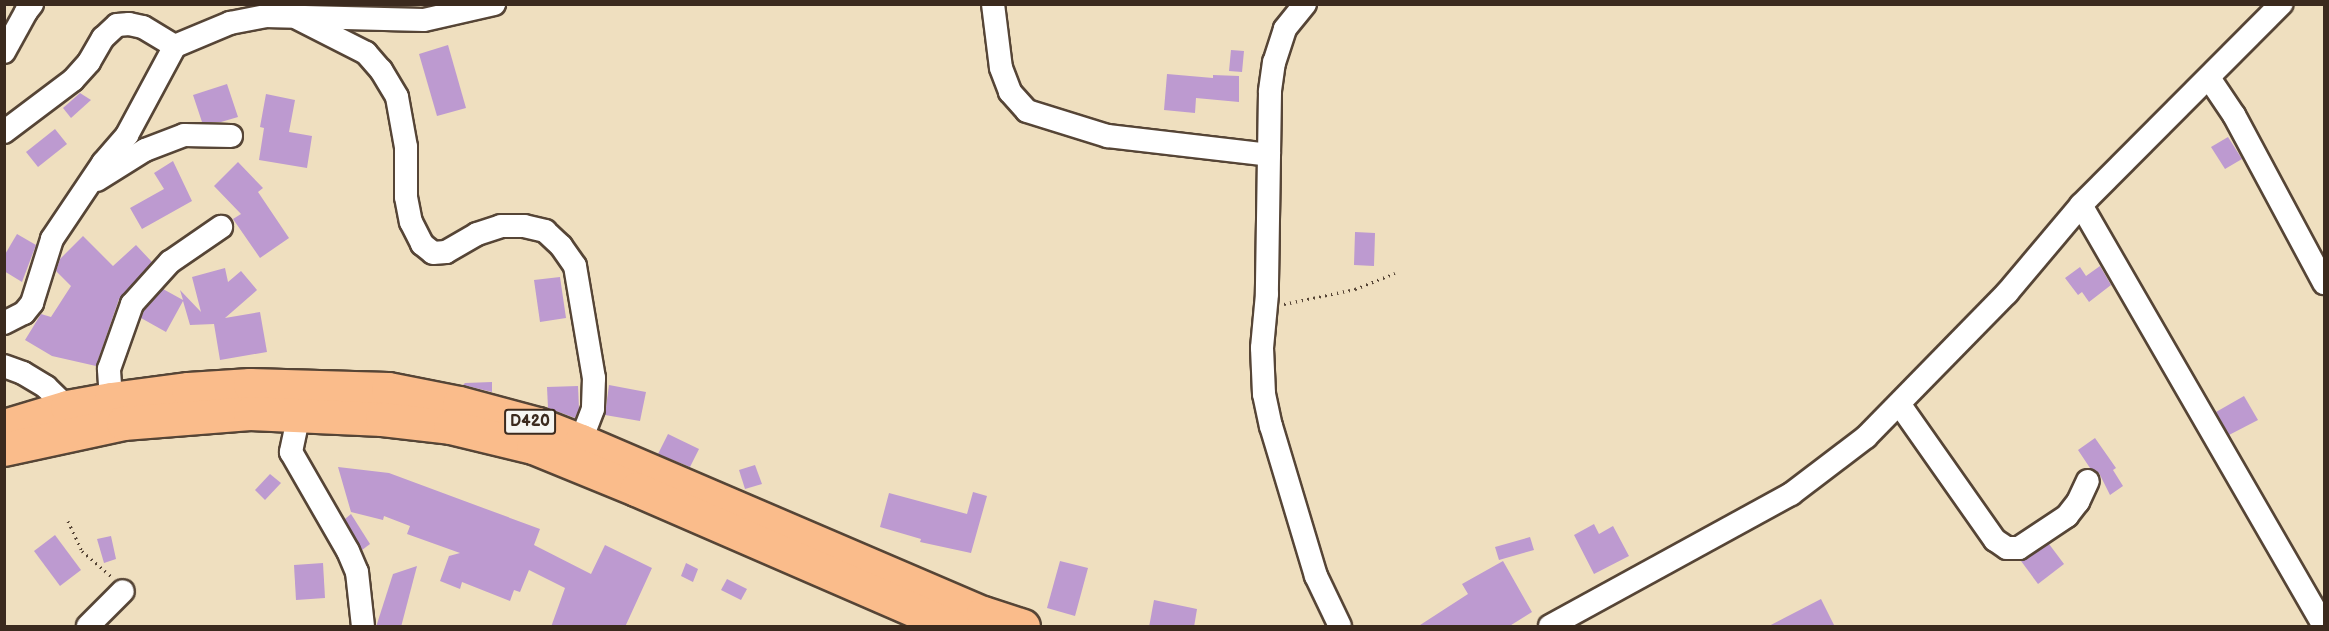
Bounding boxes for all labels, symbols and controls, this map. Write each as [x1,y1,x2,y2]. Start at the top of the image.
road number: D420 [503,409,557,435]

